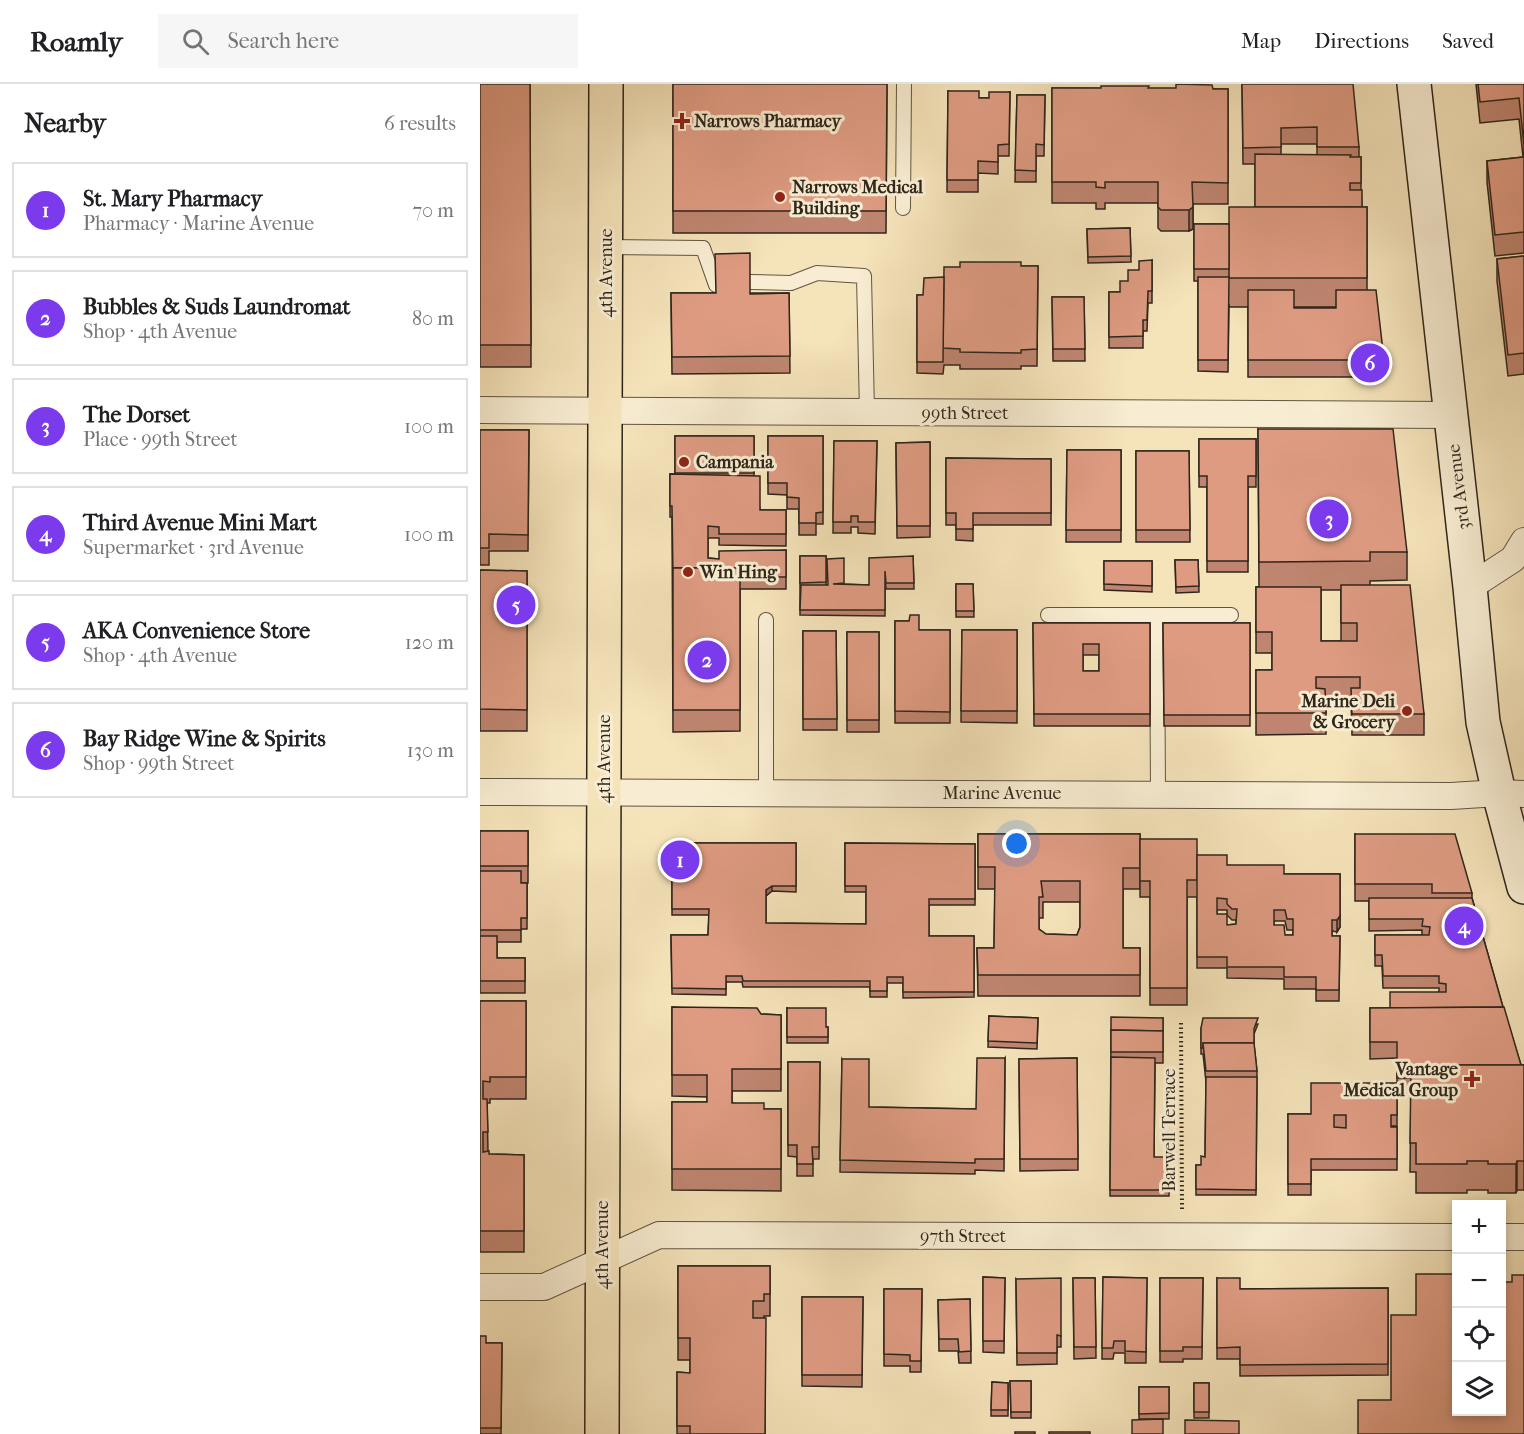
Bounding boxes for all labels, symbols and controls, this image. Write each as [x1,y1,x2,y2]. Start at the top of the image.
search box [158,14,578,68]
text: Roamly [30,25,122,58]
icon: search [179,25,212,58]
text: Search here [227,28,339,54]
text: Map [1241,29,1281,53]
text: Directions [1314,29,1409,53]
text: Saved [1442,29,1494,53]
text: Nearby [24,108,106,139]
place label: Narrows Pharmacy [694,111,843,132]
text: 6 results [384,112,456,135]
marker: Narrows Pharmacy [675,114,689,128]
place label: Narrows Medical Building [792,177,924,219]
text: St. Mary Pharmacy [83,186,262,212]
marker: Narrows Medical Building [773,190,787,204]
text: 1 [42,199,49,222]
text: 70 m [412,199,454,222]
text: Pharmacy · Marine Avenue [83,212,314,235]
street label: 4th Avenue [596,228,617,318]
text: Bubbles & Suds Laundromat [83,294,350,320]
text: 2 [40,307,51,330]
text: 80 m [412,307,454,330]
text: Shop · 4th Avenue [83,320,237,343]
pin: 6 [1350,340,1390,386]
text: The Dorset [83,402,190,428]
street label: 99th Street [922,403,1009,424]
text: 3 [41,415,50,438]
text: 100 m [404,415,454,438]
text: Place · 99th Street [83,428,238,451]
street label: 3rd Avenue [1443,443,1475,531]
place label: Campania [696,452,774,473]
marker: Campania [677,455,691,469]
pin: 3 [1310,496,1348,542]
text: Third Avenue Mini Mart [83,510,317,536]
text: 4 [40,523,51,546]
text: 100 m [404,523,454,546]
text: Supermarket · 3rd Avenue [83,536,304,559]
place label: Win Hing [699,562,778,583]
marker: Win Hing [681,565,695,579]
pin: 5 [496,582,536,628]
text: AKA Convenience Store [83,618,310,644]
text: 5 [41,631,50,654]
text: 120 m [405,631,454,654]
pin: 2 [688,638,726,682]
text: Shop · 4th Avenue [83,644,237,667]
place label: Marine Deli & Grocery [1300,691,1396,733]
marker: Marine Deli & Grocery [1400,704,1414,718]
street label: 4th Avenue [594,714,615,804]
text: Bay Ridge Wine & Spirits [83,726,326,752]
text: 6 [40,739,51,762]
text: 130 m [407,739,454,762]
text: Shop · 99th Street [83,752,235,775]
street label: Marine Avenue [943,783,1062,804]
your location [1002,829,1031,858]
pin: 1 [660,838,700,882]
pin: 4 [1444,904,1484,948]
place label: Vantage Medical Group [1343,1059,1458,1101]
street label: Barwell Terrace [1159,1068,1180,1192]
marker: Vantage Medical Group [1463,1070,1481,1088]
street label: 4th Avenue [592,1200,613,1290]
map controls [1452,1200,1506,1416]
button: + [1452,1200,1506,1254]
street label: 97th Street [920,1226,1007,1247]
button: − [1452,1254,1506,1308]
button: locate [1452,1308,1506,1362]
button: layers [1452,1362,1506,1416]

